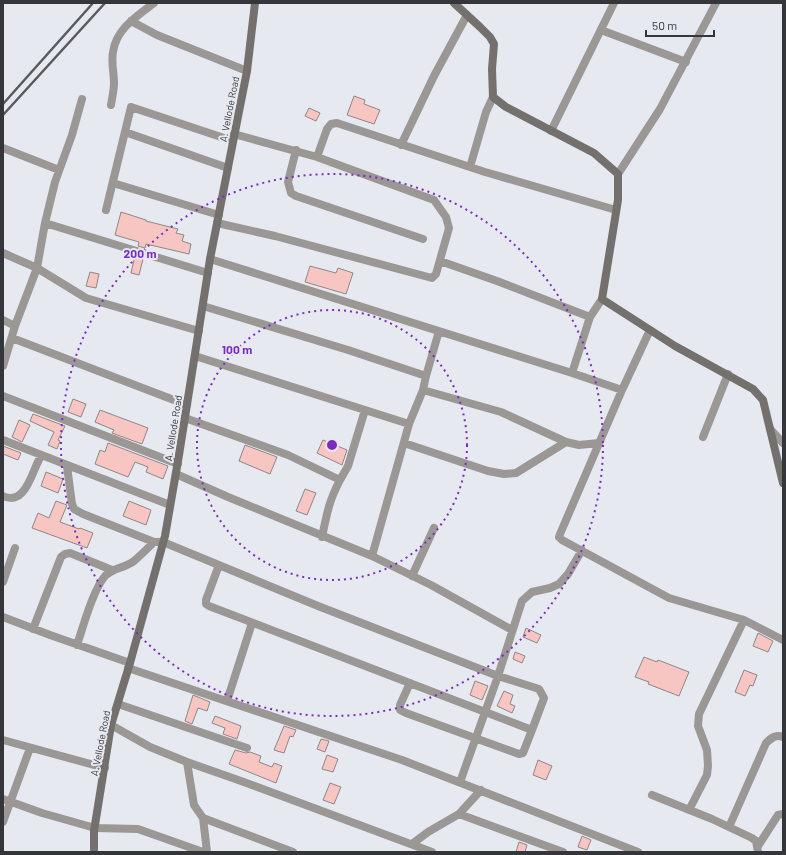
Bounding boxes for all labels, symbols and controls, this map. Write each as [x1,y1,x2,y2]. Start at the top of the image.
scale bar [646,12,714,38]
text: 50 m [652,18,677,32]
street label: A. Vellode Road [217,75,241,143]
text: 200 m [124,246,156,260]
text: 100 m [222,342,252,356]
street label: A. Vellode Road [162,394,184,462]
centre of rings [325,438,339,452]
street label: A. Vellode Road [88,709,112,777]

